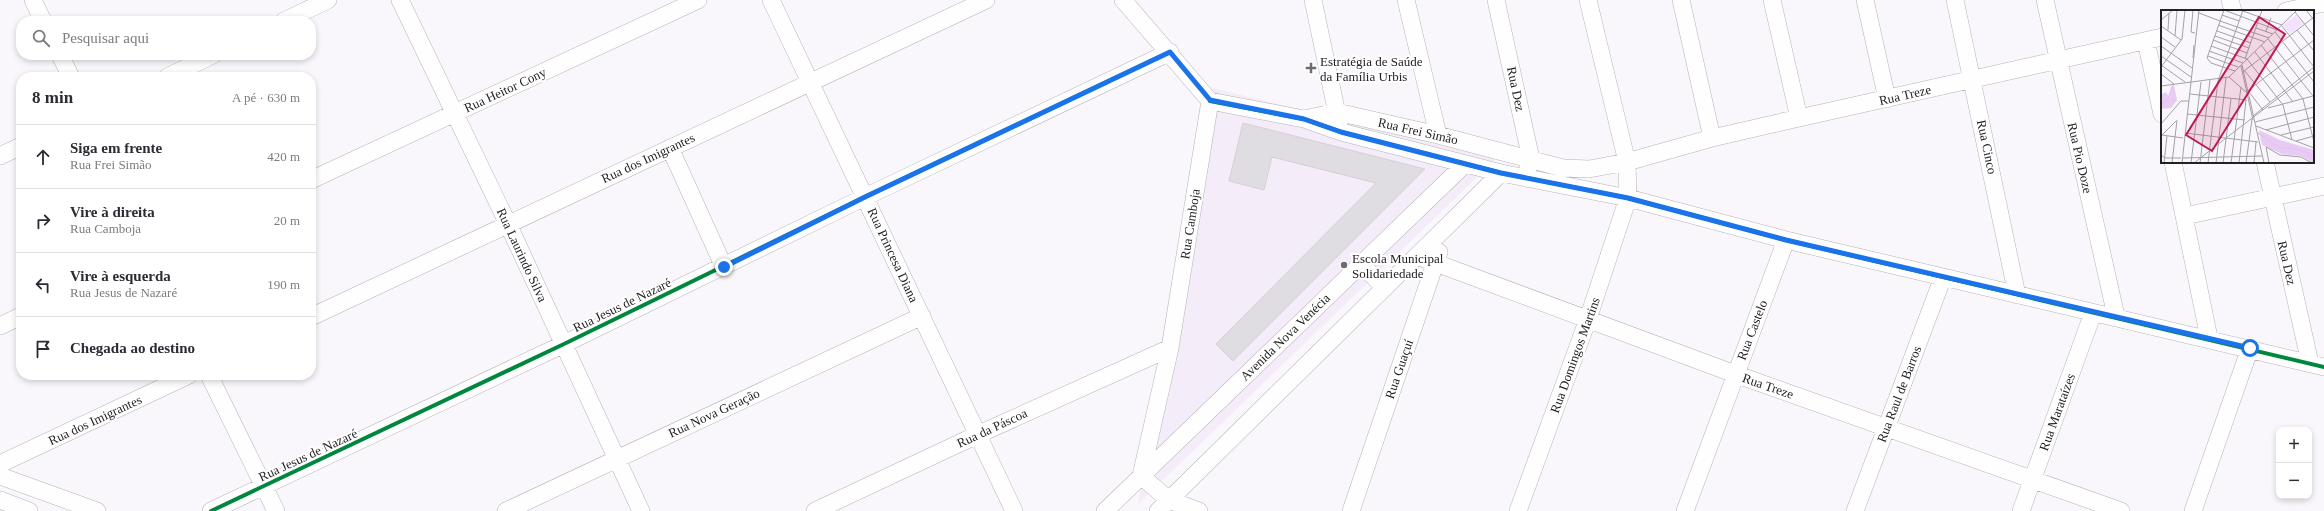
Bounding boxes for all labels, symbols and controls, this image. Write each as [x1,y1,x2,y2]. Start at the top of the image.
inset map [2161,10,2314,163]
search box [16,16,316,60]
icon: search [30,27,52,49]
text: Pesquisar aqui [62,30,149,46]
place label: Estratégia de Saúde da Família Urbis [1320,54,1423,84]
marker: Estratégia de Saúde da Família Urbis [1305,62,1317,74]
street label: Rua Heitor Cony [462,64,549,116]
street label: Rua Dez [1504,65,1528,113]
street label: Rua Treze [1877,82,1933,108]
text: 8 min [32,88,73,107]
text: A pé · 630 m [232,90,300,105]
street label: Rua Frei Simão [1377,115,1459,147]
street label: Rua Cinco [1974,118,2000,176]
street label: Rua Pio Doze [2065,121,2095,195]
street label: Rua dos Imigrantes [599,130,697,186]
text: Siga em frente [70,140,162,156]
icon: ahead [32,146,54,168]
text: 420 m [267,149,300,164]
text: Rua Frei Simão [70,157,152,172]
street label: Rua Camboja [1177,187,1203,260]
text: Vire à direita [70,204,155,220]
street label: Rua Princesa Diana [865,205,922,305]
street label: Rua Laurindo Silva [494,206,550,305]
icon: right [32,210,54,232]
text: 20 m [274,213,300,228]
text: Rua Camboja [70,221,141,236]
street label: Rua Dez [2275,239,2299,287]
place label: Escola Municipal Solidariedade [1352,251,1444,281]
route end [715,258,733,276]
marker: Escola Municipal Solidariedade [1339,260,1349,270]
text: Vire à esquerda [70,268,171,284]
icon: left [32,274,54,296]
street label: Rua Jesus de Nazaré [571,275,674,335]
text: 190 m [267,277,300,292]
text: Rua Jesus de Nazaré [70,285,177,300]
street label: Avenida Nova Venécia [1237,290,1333,384]
street label: Rua Domingos Martins [1547,295,1603,415]
street label: Rua Castelo [1734,298,1770,362]
street label: Rua Guaçuí [1382,337,1416,401]
icon: arrive [32,338,54,360]
route start [2241,339,2259,357]
text: Chegada ao destino [70,340,195,356]
street label: Rua Raul de Barros [1874,344,1924,444]
street label: Rua Treze [1740,370,1796,402]
street label: Rua Marataízes [2036,371,2078,453]
street label: Rua Nova Geração [666,385,762,441]
street label: Rua dos Imigrantes [46,392,144,448]
street label: Rua da Páscoa [954,405,1030,451]
street label: Rua Jesus de Nazaré [256,425,360,484]
map controls [2276,427,2312,499]
button: + [2276,427,2312,463]
button: − [2276,463,2312,499]

